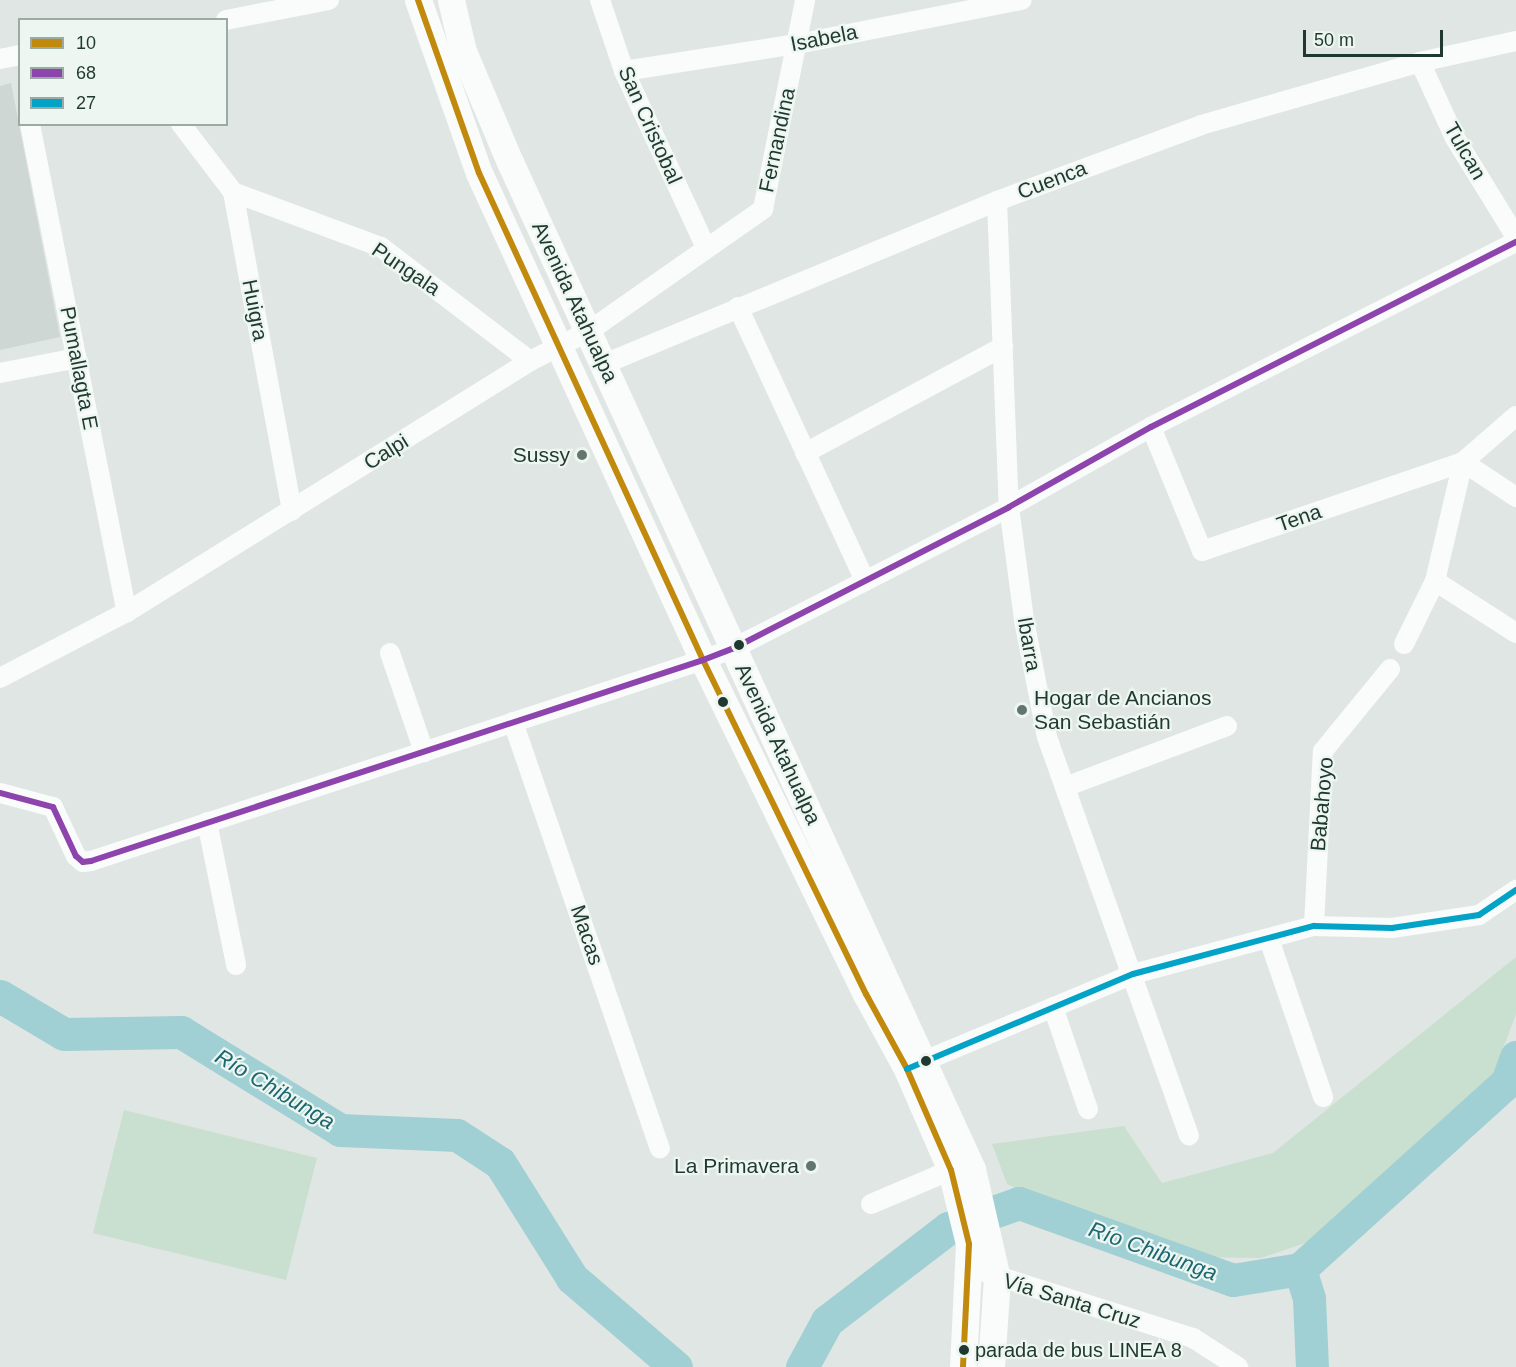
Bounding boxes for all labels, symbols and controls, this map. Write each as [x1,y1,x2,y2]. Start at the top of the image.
legend [18,18,228,126]
scale bar [1306,18,1446,56]
street label: Isabela [788,19,860,57]
text: 50 m [1314,30,1354,50]
text: 10 [76,33,96,53]
street label: San Cristobal [613,62,687,188]
text: 68 [76,63,96,83]
street label: Fernandina [754,85,800,195]
text: 27 [76,93,96,113]
street label: Tulcan [1439,118,1491,184]
street label: Cuenca [1014,155,1090,205]
street label: Avenida Atahualpa [526,217,624,387]
street label: Pungala [367,237,445,301]
street label: Huigra [237,277,273,343]
street label: Pumallagta E [55,304,103,432]
street label: Calpi [359,429,413,475]
place label: Sussy [513,442,570,468]
marker: Sussy [575,448,589,462]
street label: Tena [1273,499,1325,537]
street label: Ibarra [1012,615,1046,673]
unlabelled marker [733,639,745,651]
street label: Avenida Atahualpa [729,659,827,829]
place label: Hogar de Ancianos San Sebastián [1034,685,1213,735]
unlabelled marker [717,696,729,708]
marker: Hogar de Ancianos San Sebastián [1015,703,1029,717]
street label: Babahoyo [1305,756,1339,852]
street label: Macas [565,902,609,968]
water label: Río Chibunga [211,1043,339,1135]
unlabelled marker [920,1055,932,1067]
place label: La Primavera [674,1153,799,1179]
marker: La Primavera [804,1159,818,1173]
water label: Río Chibunga [1085,1216,1221,1286]
street label: Vía Santa Cruz [1000,1268,1144,1334]
place label: parada de bus LINEA 8 [975,1338,1183,1362]
marker: parada de bus LINEA 8 [958,1344,970,1356]

